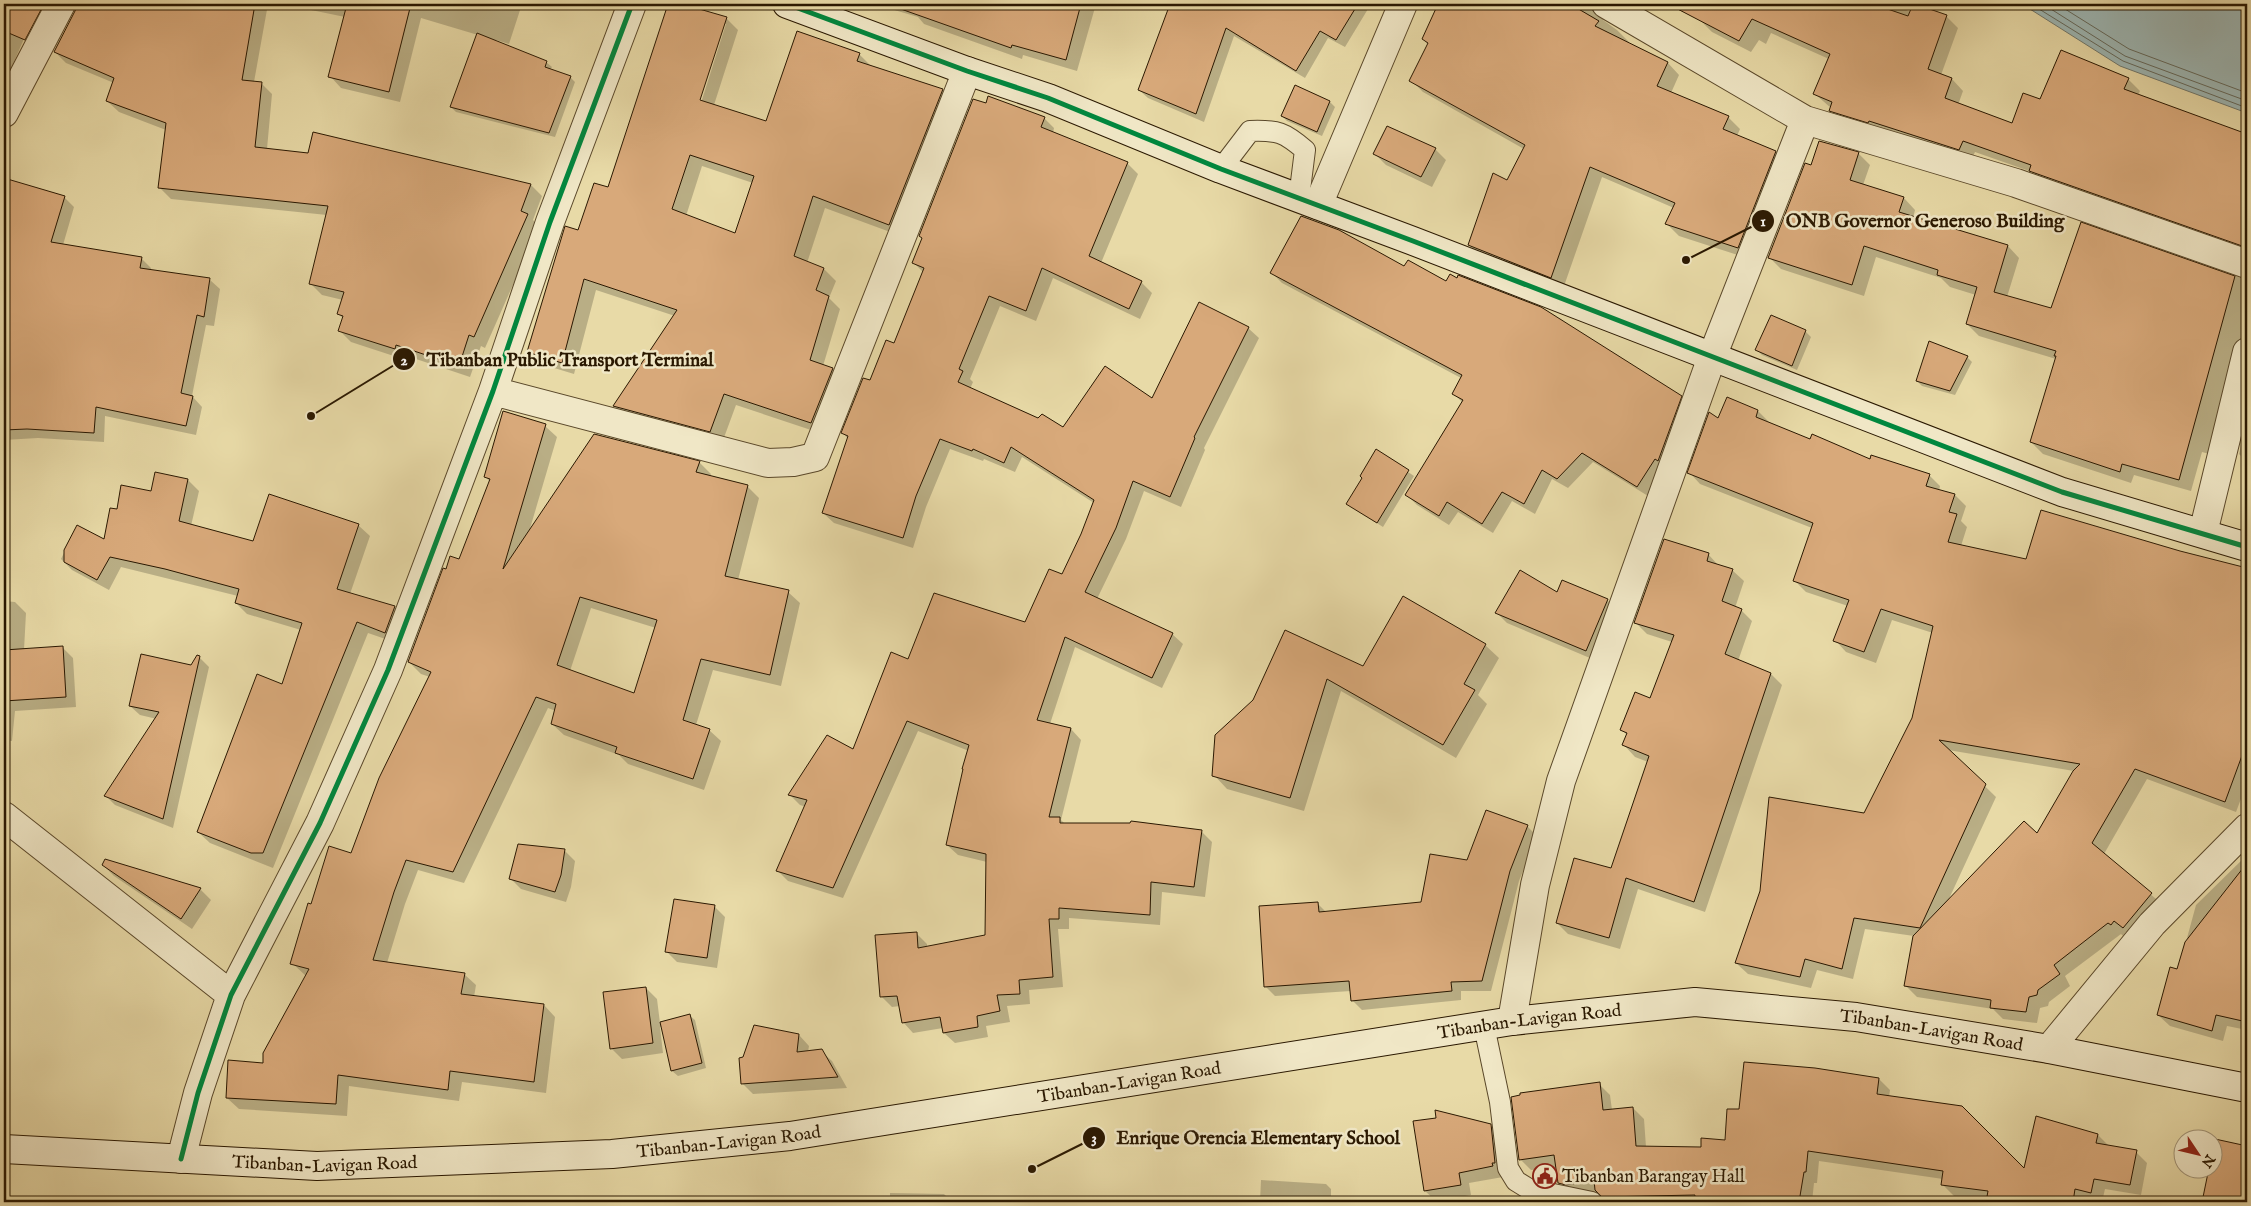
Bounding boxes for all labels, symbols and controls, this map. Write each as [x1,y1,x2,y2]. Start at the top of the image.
callout: ONB Governor Generoso Building [1751,204,2074,238]
text: ONB Governor Generoso Building [1786,210,2065,234]
text: 1 [1760,212,1766,231]
callout: Tibanban Public Transport Terminal [391,342,723,376]
text: Tibanban Public Transport Terminal [425,349,714,373]
text: 2 [400,351,408,370]
street label: Tibanban-Lavigan Road [1436,1000,1623,1046]
street label: Tibanban-Lavigan Road [1839,1006,2025,1058]
street label: Tibanban-Lavigan Road [1036,1057,1223,1109]
street label: Tibanban-Lavigan Road [636,1121,823,1164]
callout: Enrique Orencia Elementary School [1081,1121,1410,1155]
text: Enrique Orencia Elementary School [1116,1127,1401,1151]
north arrow [2174,1128,2224,1178]
text: 3 [1091,1129,1097,1148]
text: N [2197,1150,2219,1171]
street label: Tibanban-Lavigan Road [231,1151,418,1179]
public building icon: Tibanban Barangay Hall [1532,1163,1558,1189]
place label: Tibanban Barangay Hall [1562,1166,1745,1189]

